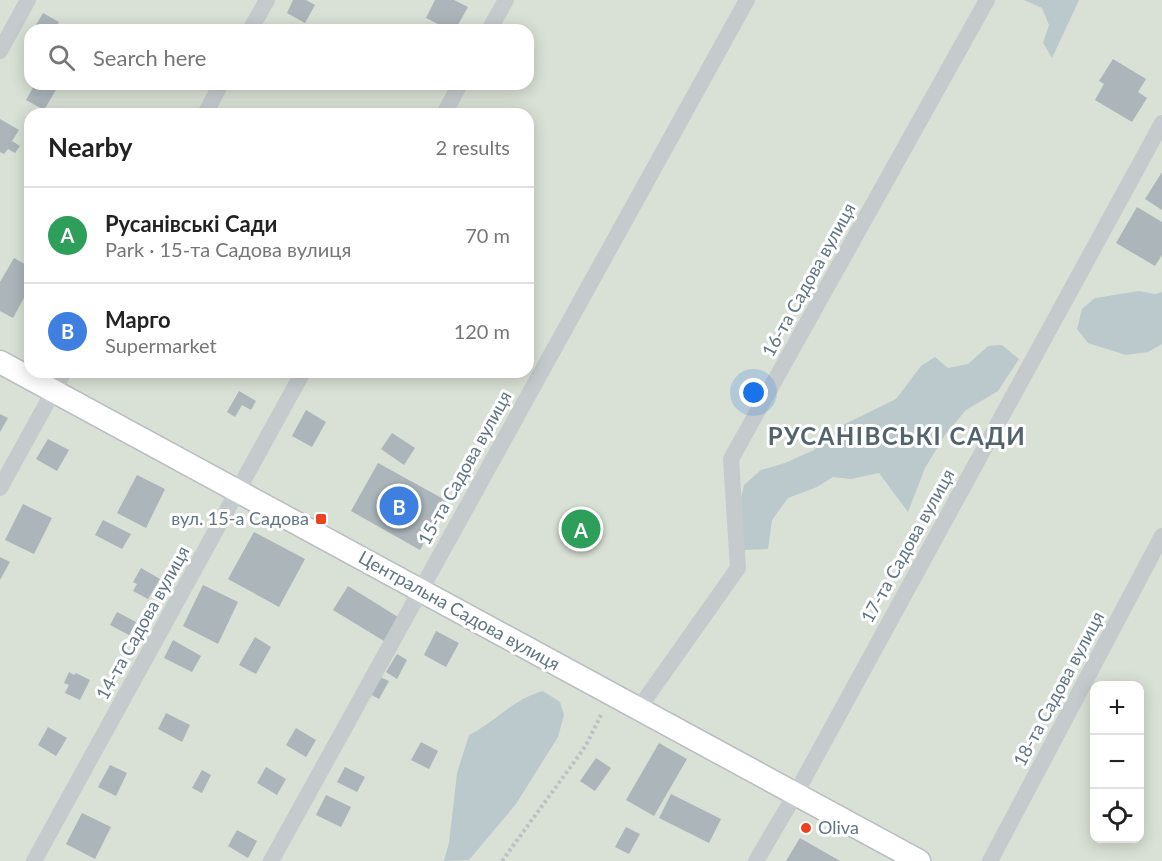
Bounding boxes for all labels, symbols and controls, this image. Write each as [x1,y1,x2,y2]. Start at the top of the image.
search box [24,24,534,90]
icon: search [45,41,78,74]
text: Search here [93,44,206,71]
text: Nearby [48,131,133,163]
text: 2 results [435,135,510,159]
street label: 16-та Садова вулиця [757,199,859,360]
text: Русанівські Сади [105,210,277,237]
text: A [61,223,74,247]
text: 70 m [465,223,510,247]
text: Park · 15-та Садова вулиця [105,237,351,261]
text: Марго [105,306,171,333]
text: B [61,319,74,343]
text: 120 m [454,319,510,343]
text: Supermarket [105,333,217,357]
your location [739,378,768,407]
street label: 15-та Садова вулиця [413,387,515,548]
district label: РУСАНІВСЬКІ САДИ [768,421,1026,450]
street label: 17-та Садова вулиця [856,465,958,626]
pin: B [380,484,418,528]
pin: A [562,506,600,552]
place label: вул. 15-а Садова [171,507,309,529]
marker: вул. 15-а Садова [314,512,328,526]
street label: 14-та Садова вулиця [91,542,193,703]
street label: Центральна Садова вулиця [355,546,564,675]
street label: 18-та Садова вулиця [1008,607,1108,770]
map controls [1090,681,1144,843]
button: + [1090,681,1144,735]
button: − [1090,735,1144,789]
button: locate [1090,789,1144,843]
place label: Oliva [818,816,859,838]
marker: Oliva [799,821,813,835]

